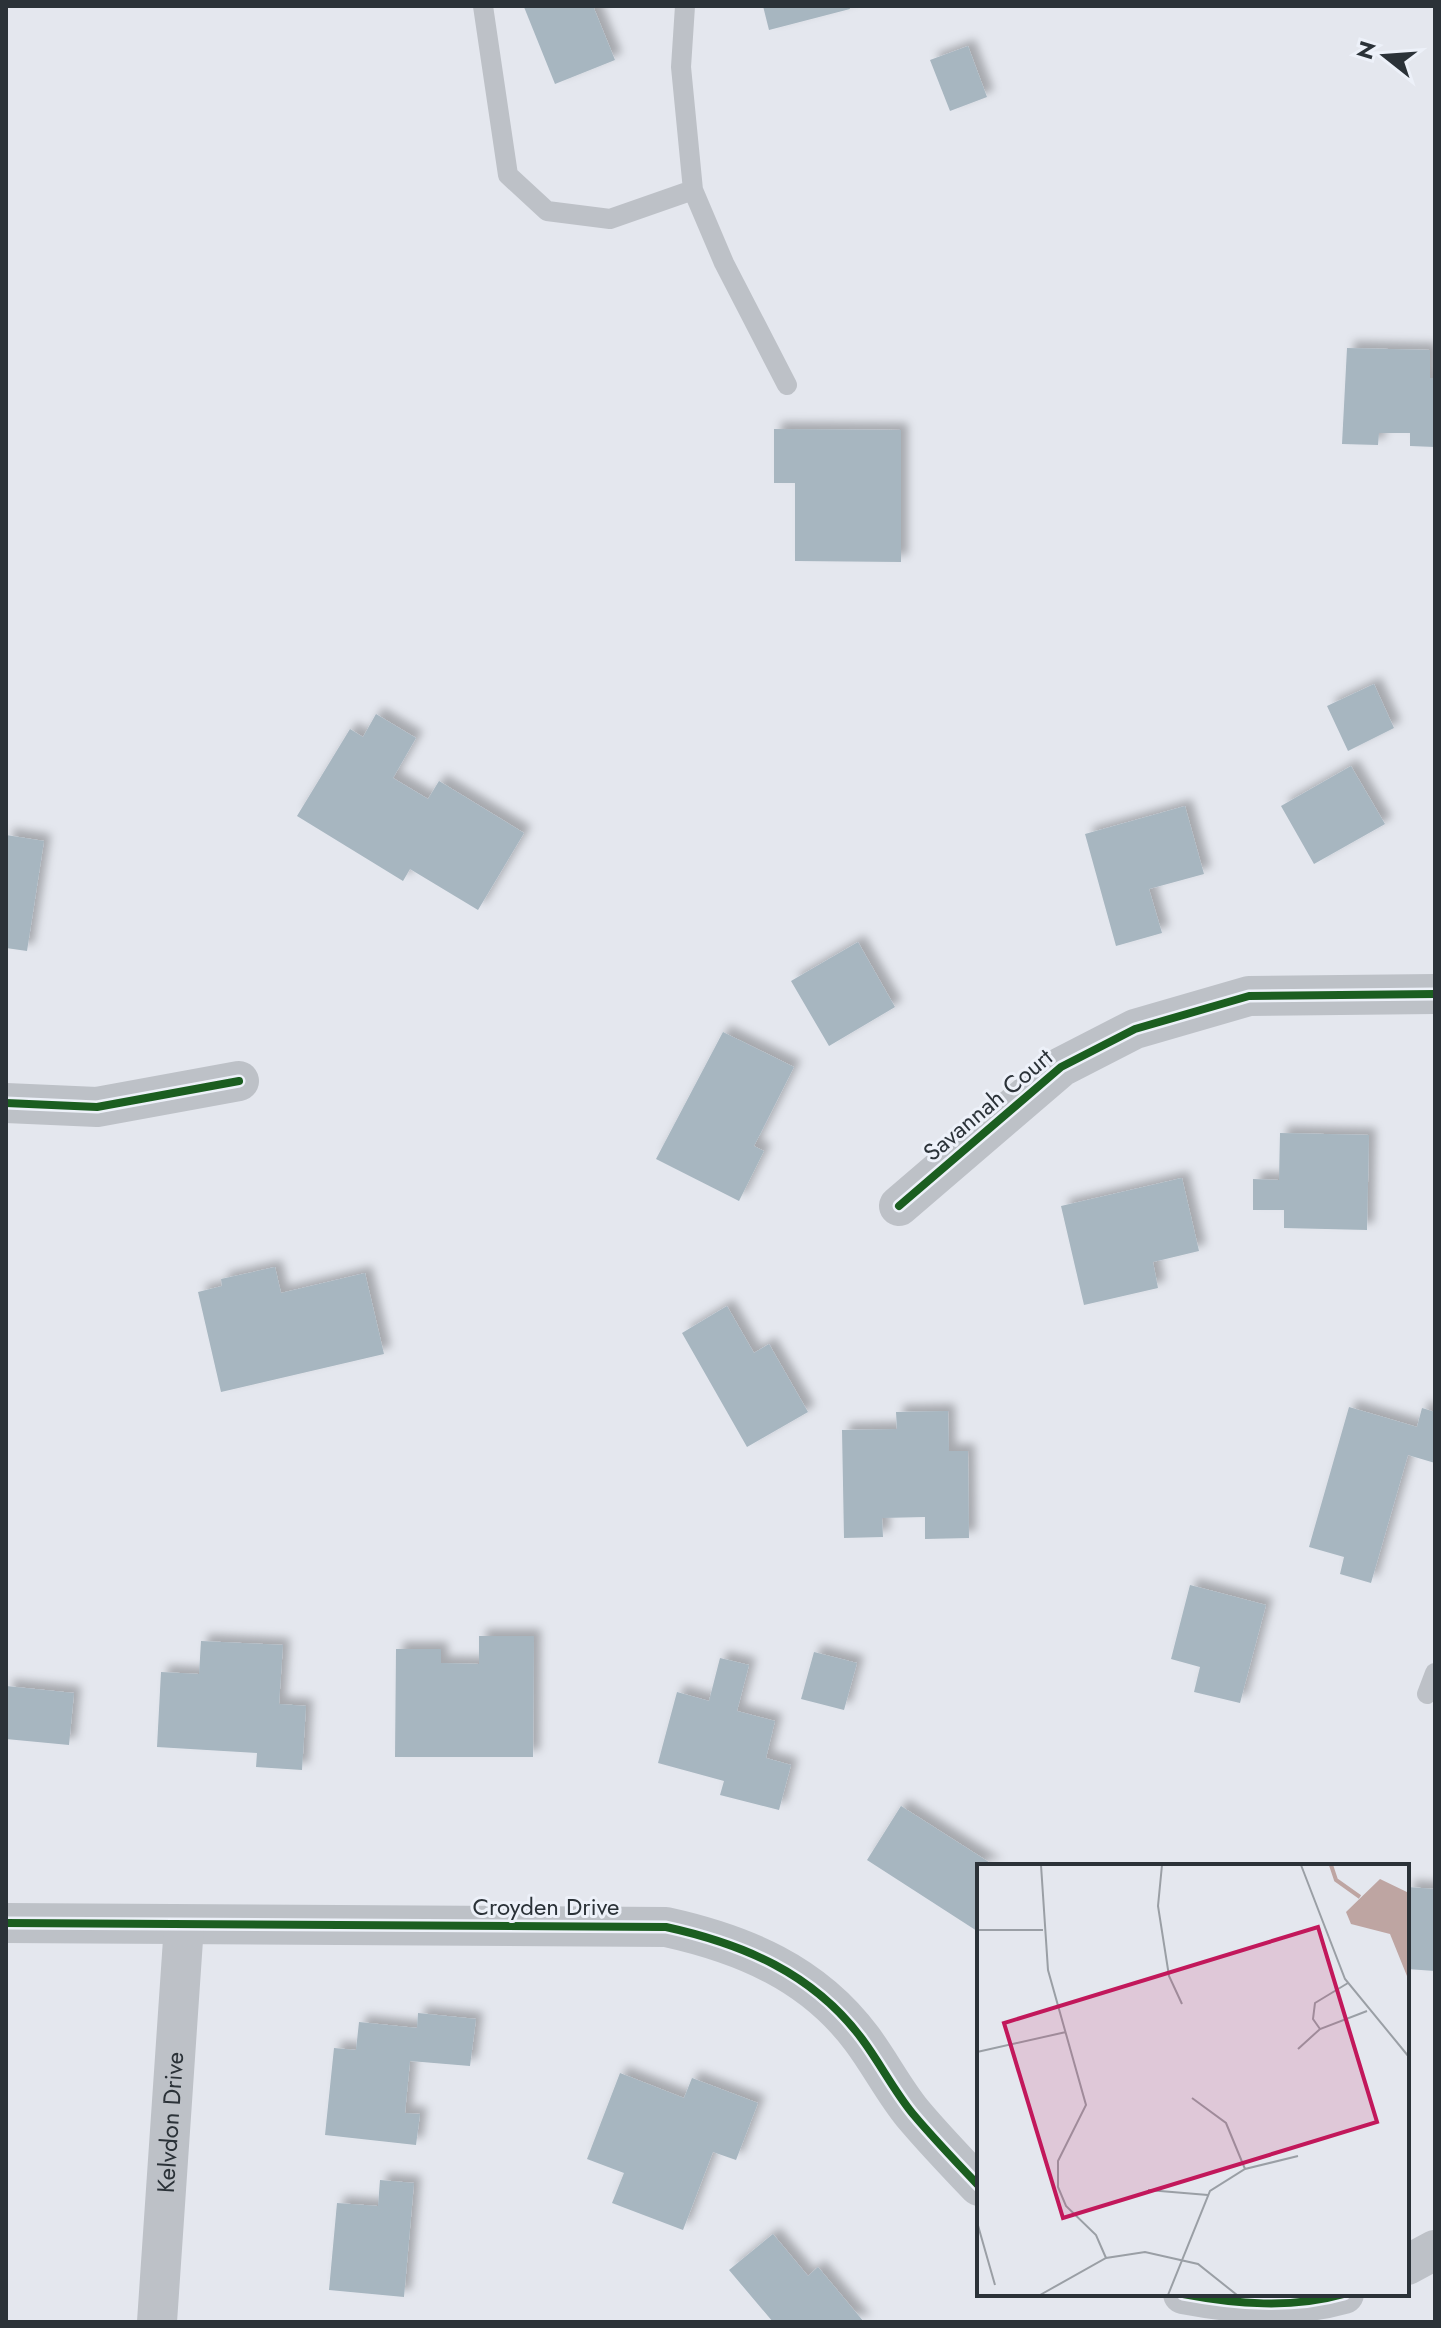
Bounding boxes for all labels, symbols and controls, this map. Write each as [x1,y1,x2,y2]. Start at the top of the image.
north arrow [1345,16,1425,96]
text: N [1348,37,1384,63]
street label: Savannah Court [915,1040,1060,1169]
inset map [977,1864,1409,2296]
street label: Croyden Drive [473,1889,619,1924]
street label: Kelvdon Drive [148,2051,192,2194]

